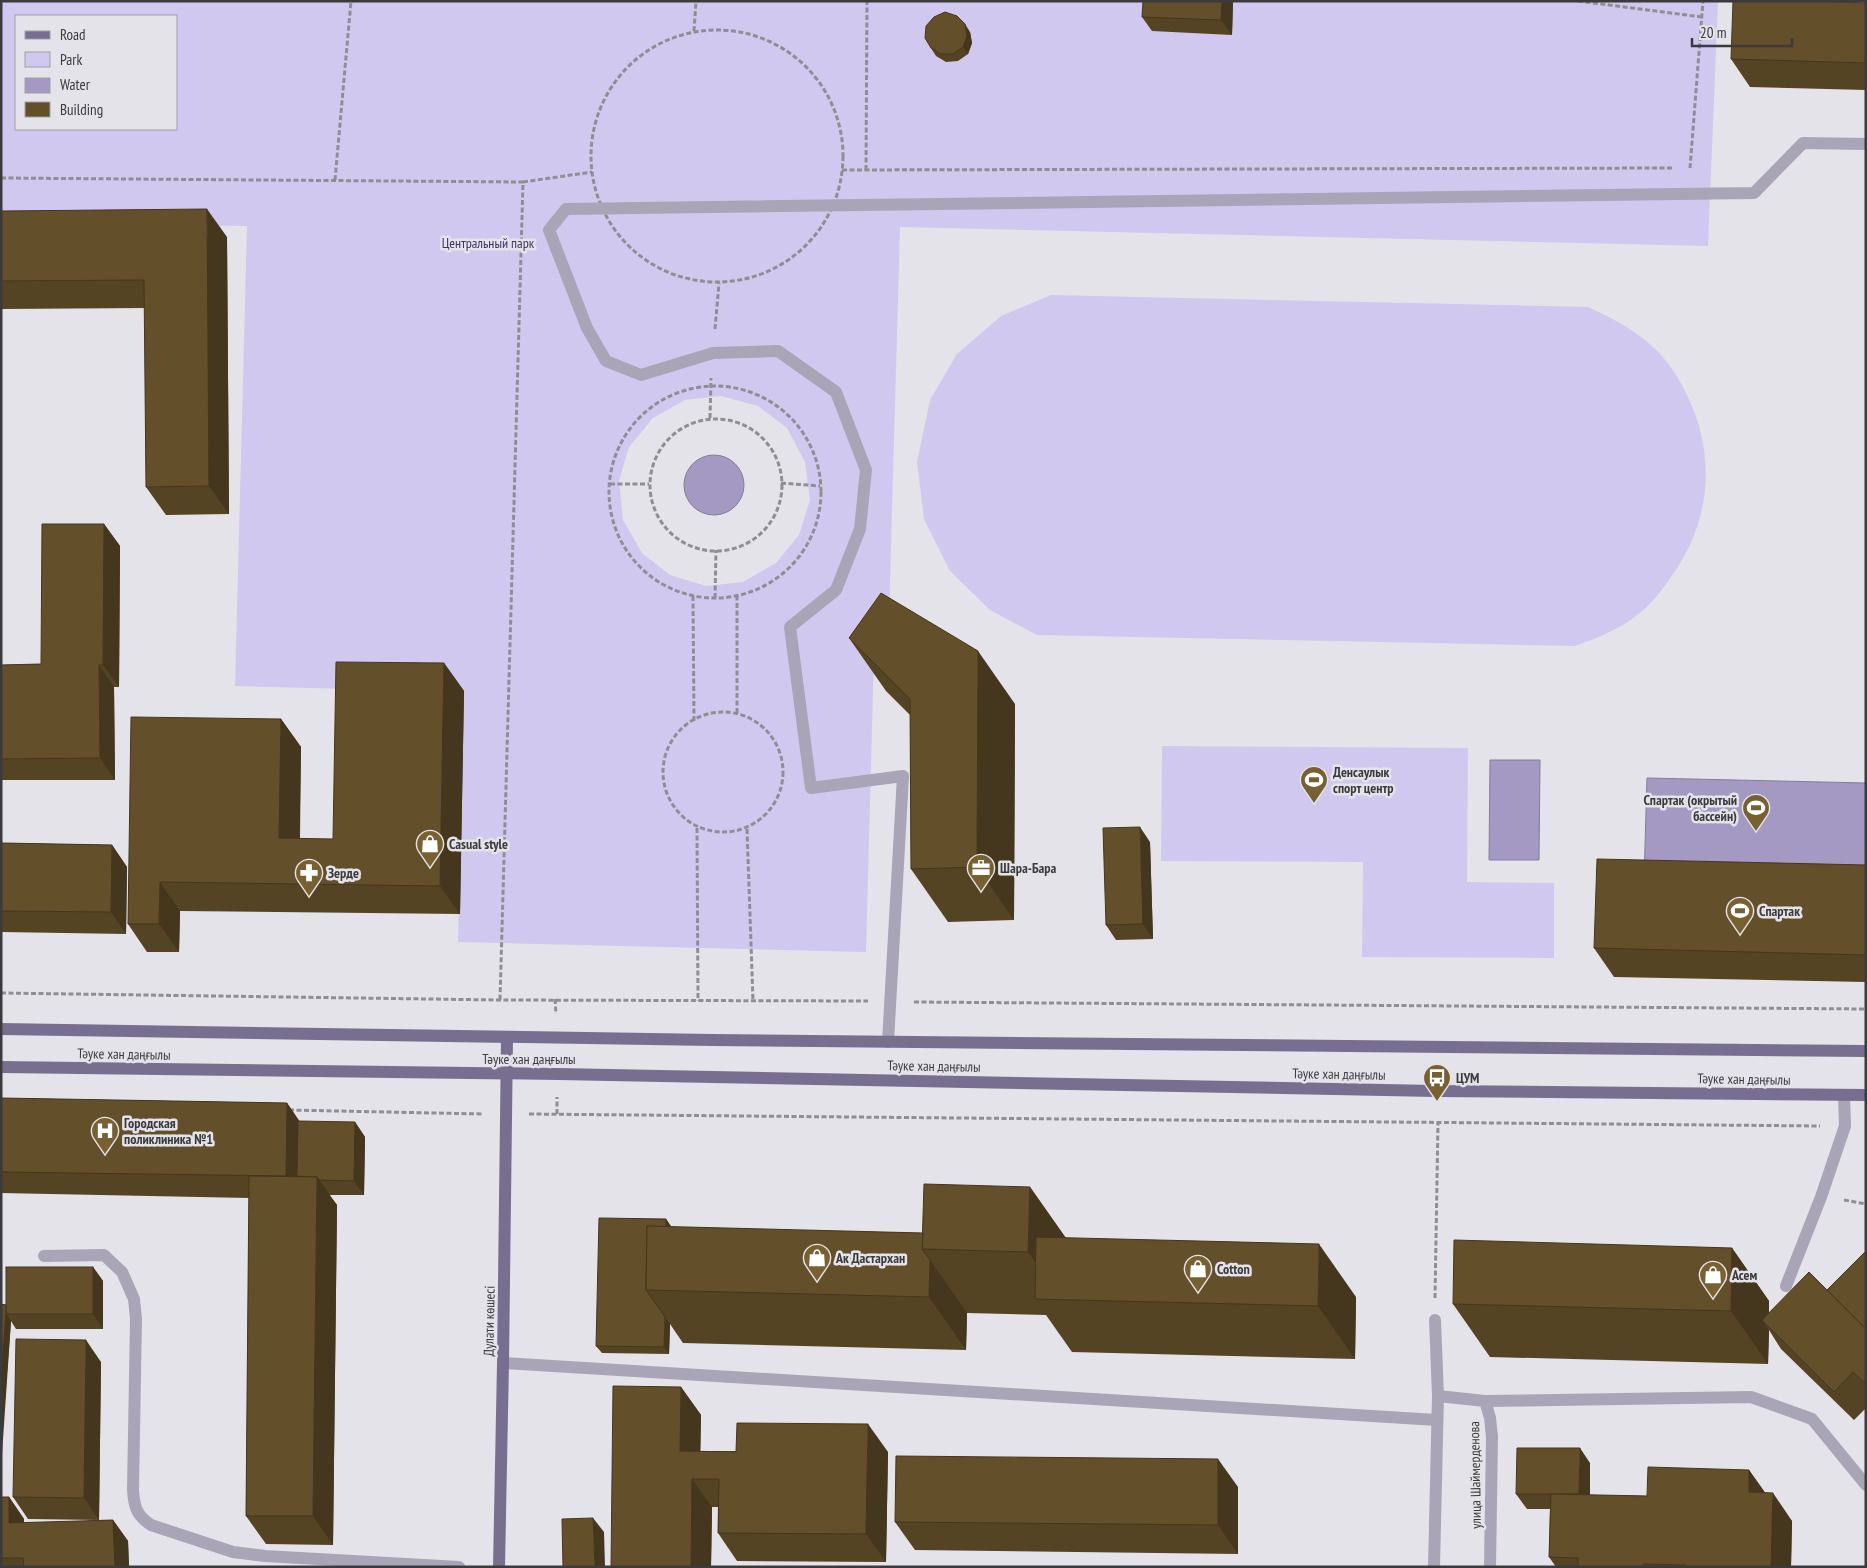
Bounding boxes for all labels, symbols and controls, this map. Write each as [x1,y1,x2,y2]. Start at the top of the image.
legend [15,15,178,130]
scale bar [1692,15,1792,47]
text: 20 m [1700,23,1726,42]
text: Road [60,25,86,44]
text: Park [60,50,82,69]
text: Water [60,75,91,94]
text: Building [60,100,103,119]
park label: Центральный парк [442,234,535,252]
place label: Денсаулык спорт центр [1333,763,1394,797]
sports icon: Денсаулык спорт центр [1299,765,1329,804]
place label: Спартак (окрытый бассейн) [1643,791,1737,825]
sports icon: Спартак (окрытый бассейн) [1741,793,1771,832]
shop icon: Casual style [415,829,445,868]
place label: Casual style [449,835,508,853]
office icon: Шара-Бара [966,853,996,892]
pharmacy icon: Зерде [294,858,324,897]
place label: Шара-Бара [1000,859,1057,877]
place label: Зерде [328,864,359,882]
sports icon: Спартак [1725,896,1755,935]
place label: Спартак [1759,902,1800,920]
street label: Тәуке хан даңғылы [77,1044,171,1064]
street label: Тәуке хан даңғылы [482,1050,576,1068]
street label: Тәуке хан даңғылы [887,1056,981,1076]
bus stop icon: ЦУМ [1422,1063,1452,1102]
street label: Тәуке хан даңғылы [1292,1064,1386,1084]
place label: ЦУМ [1456,1069,1479,1087]
street label: Тәуке хан даңғылы [1697,1069,1791,1089]
place label: Городская поликлиника №1 [124,1114,213,1148]
hospital icon: Городская поликлиника №1 [90,1116,120,1155]
shop icon: Ак Дастархан [802,1243,832,1282]
place label: Ак Дастархан [835,1249,905,1267]
shop icon: Cotton [1183,1254,1213,1293]
place label: Cotton [1217,1260,1250,1278]
shop icon: Асем [1698,1260,1728,1299]
place label: Асем [1731,1266,1757,1284]
street label: Дулати көшесі [479,1286,499,1356]
street label: улица Шаймерденова [1465,1421,1485,1529]

